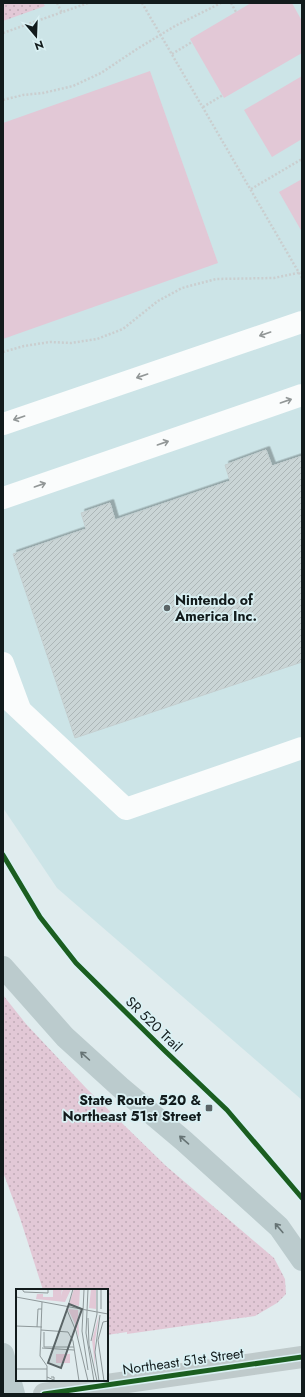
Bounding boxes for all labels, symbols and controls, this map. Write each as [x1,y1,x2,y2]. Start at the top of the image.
north arrow [16,16,56,56]
text: N [33,36,46,54]
one-way arrow [259,331,271,339]
one-way arrow [136,373,148,381]
one-way arrow [279,397,292,404]
one-way arrow [13,415,25,423]
one-way arrow [156,439,169,446]
one-way arrow [33,481,46,488]
place label: Nintendo of America Inc. [174,590,257,626]
marker: Nintendo of America Inc. [162,603,172,613]
street label: SR 520 Trail [121,992,187,1056]
one-way arrow [80,1051,90,1060]
place label: State Route 520 & Northeast 51st Street [62,1090,202,1126]
marker: State Route 520 & Northeast 51st Street [204,1103,214,1113]
one-way arrow [179,1136,189,1145]
one-way arrow [275,1223,284,1234]
inset map [16,1289,108,1381]
street label: Northeast 51st Street [121,1343,245,1379]

